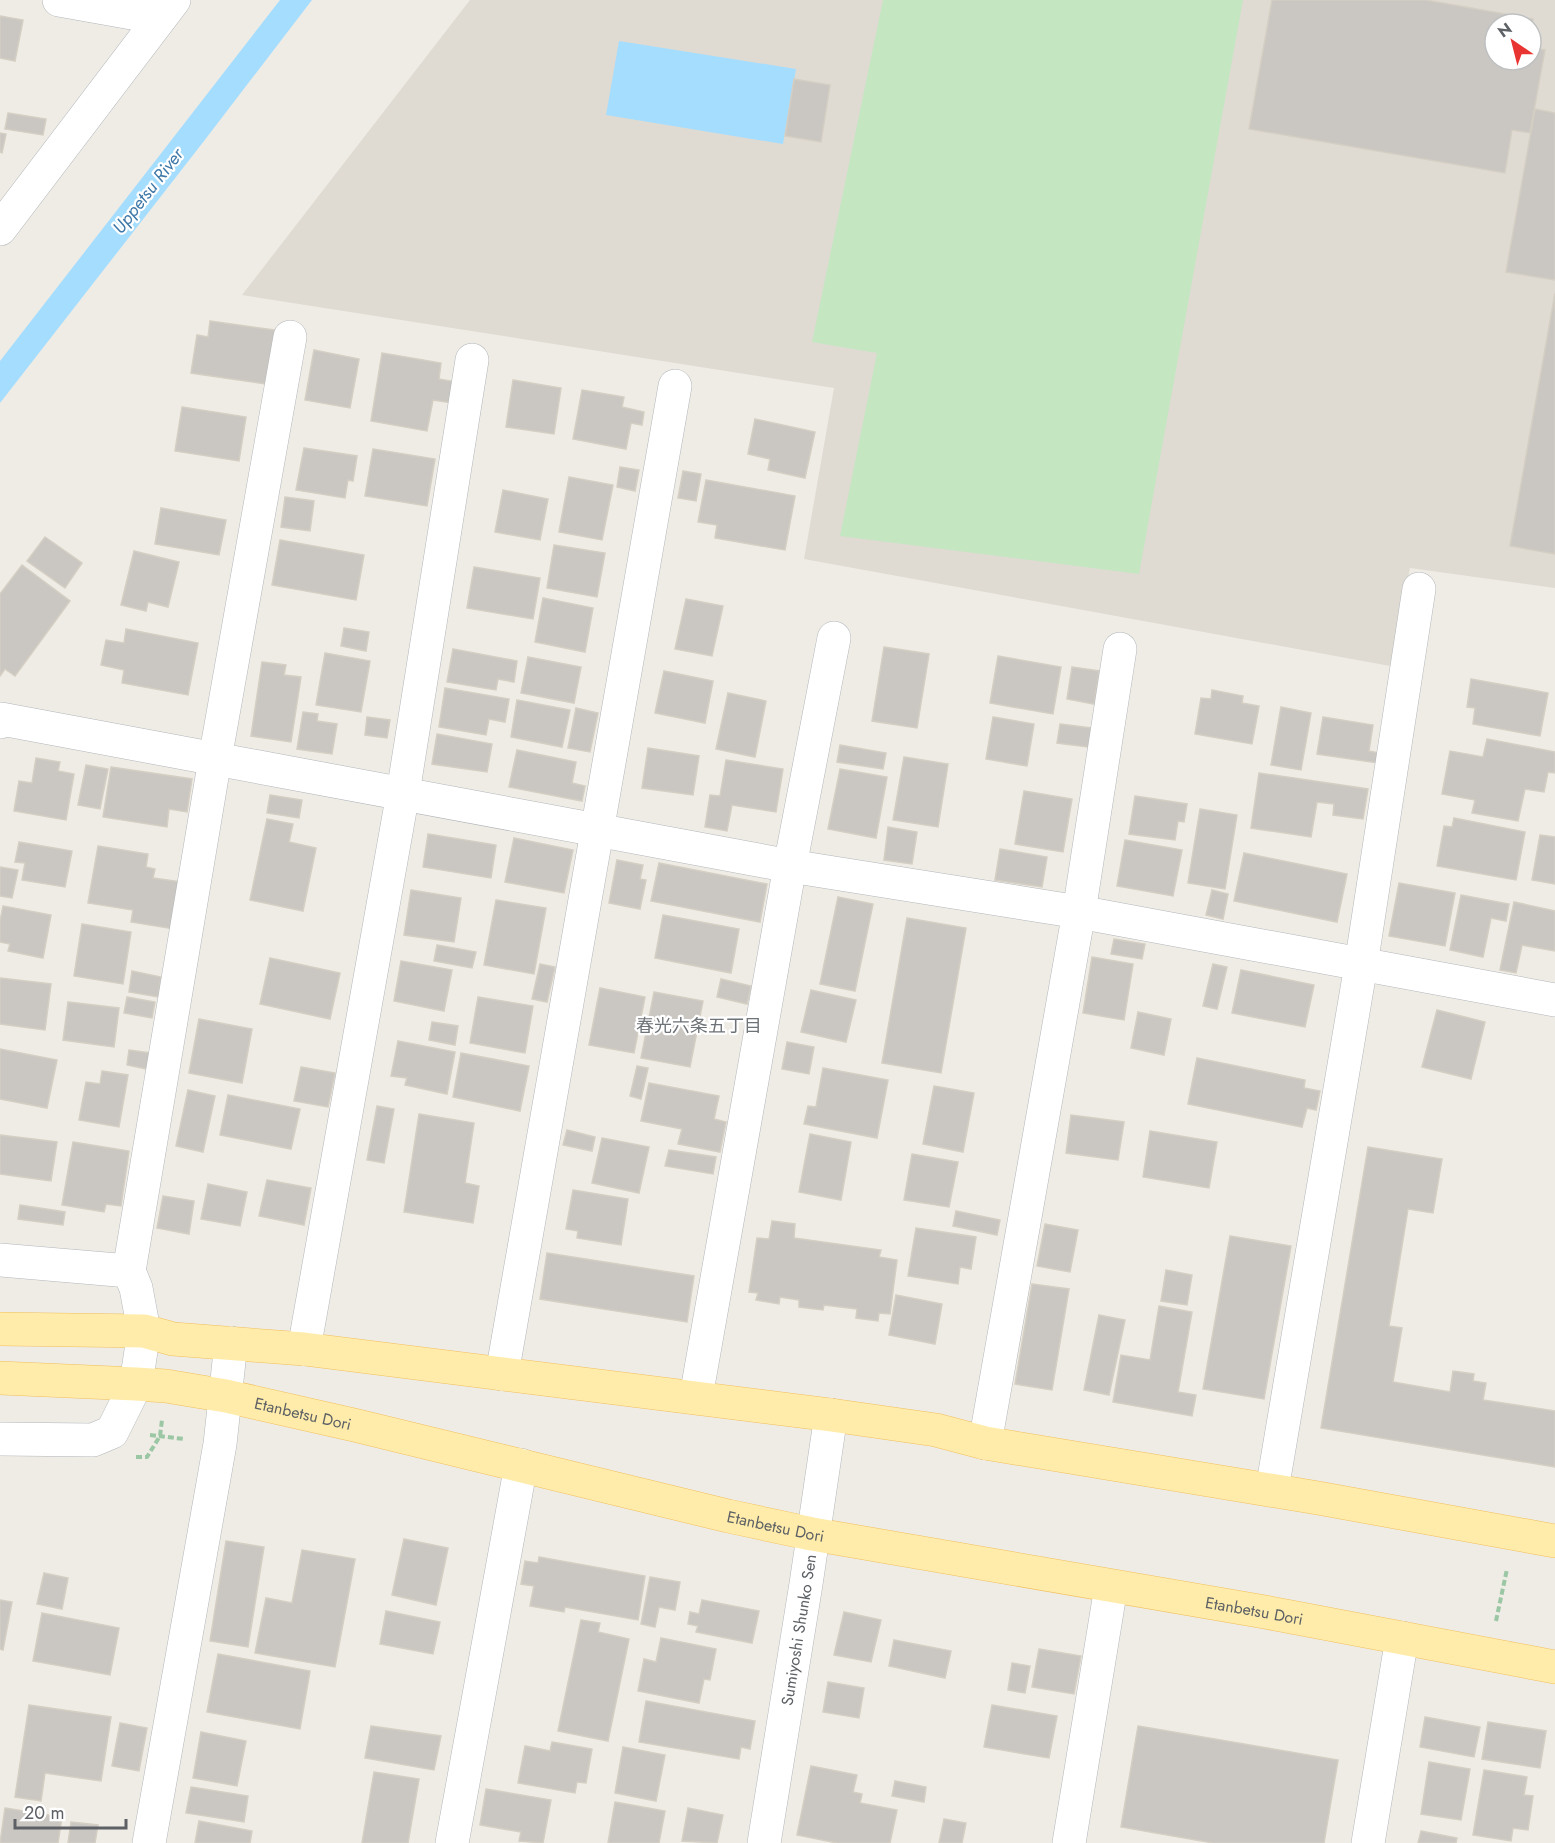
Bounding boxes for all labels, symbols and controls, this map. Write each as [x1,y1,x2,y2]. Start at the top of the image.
north arrow [1483,12,1543,72]
text: N [1493,17,1516,43]
water label: Uppetsu River [106,142,190,239]
district label: 春光六条五丁目 [636,1013,762,1039]
street label: Etanbetsu Dori [252,1391,354,1436]
street label: Etanbetsu Dori [725,1505,826,1547]
street label: Sumiyoshi Shunko Sen [775,1552,822,1707]
street label: Etanbetsu Dori [1204,1590,1305,1631]
scale bar [15,1792,126,1830]
text: 20 m [24,1800,64,1826]

